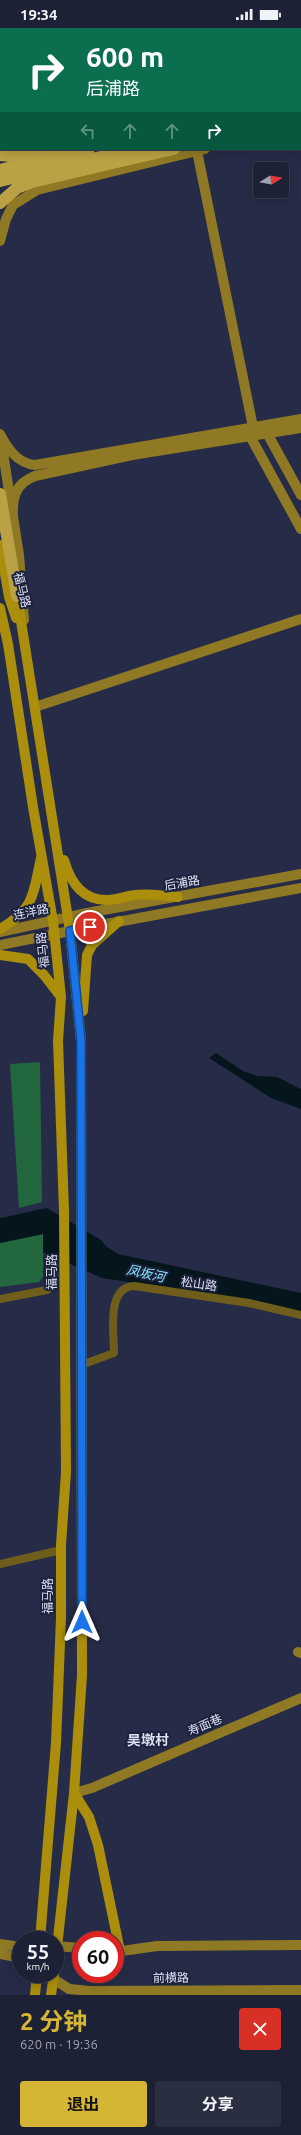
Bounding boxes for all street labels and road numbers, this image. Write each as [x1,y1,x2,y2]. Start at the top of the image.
street label: 福马路 [12,571,33,609]
street label: 后浦路 [163,873,201,892]
street label: 连洋路 [12,901,50,922]
street label: 福马路 [34,931,51,969]
street label: 福马路 [45,1254,58,1290]
street label: 松山路 [180,1275,218,1292]
street label: 福马路 [41,1578,54,1614]
street label: 寿面巷 [186,1712,224,1738]
street label: 前横路 [153,1971,189,1984]

